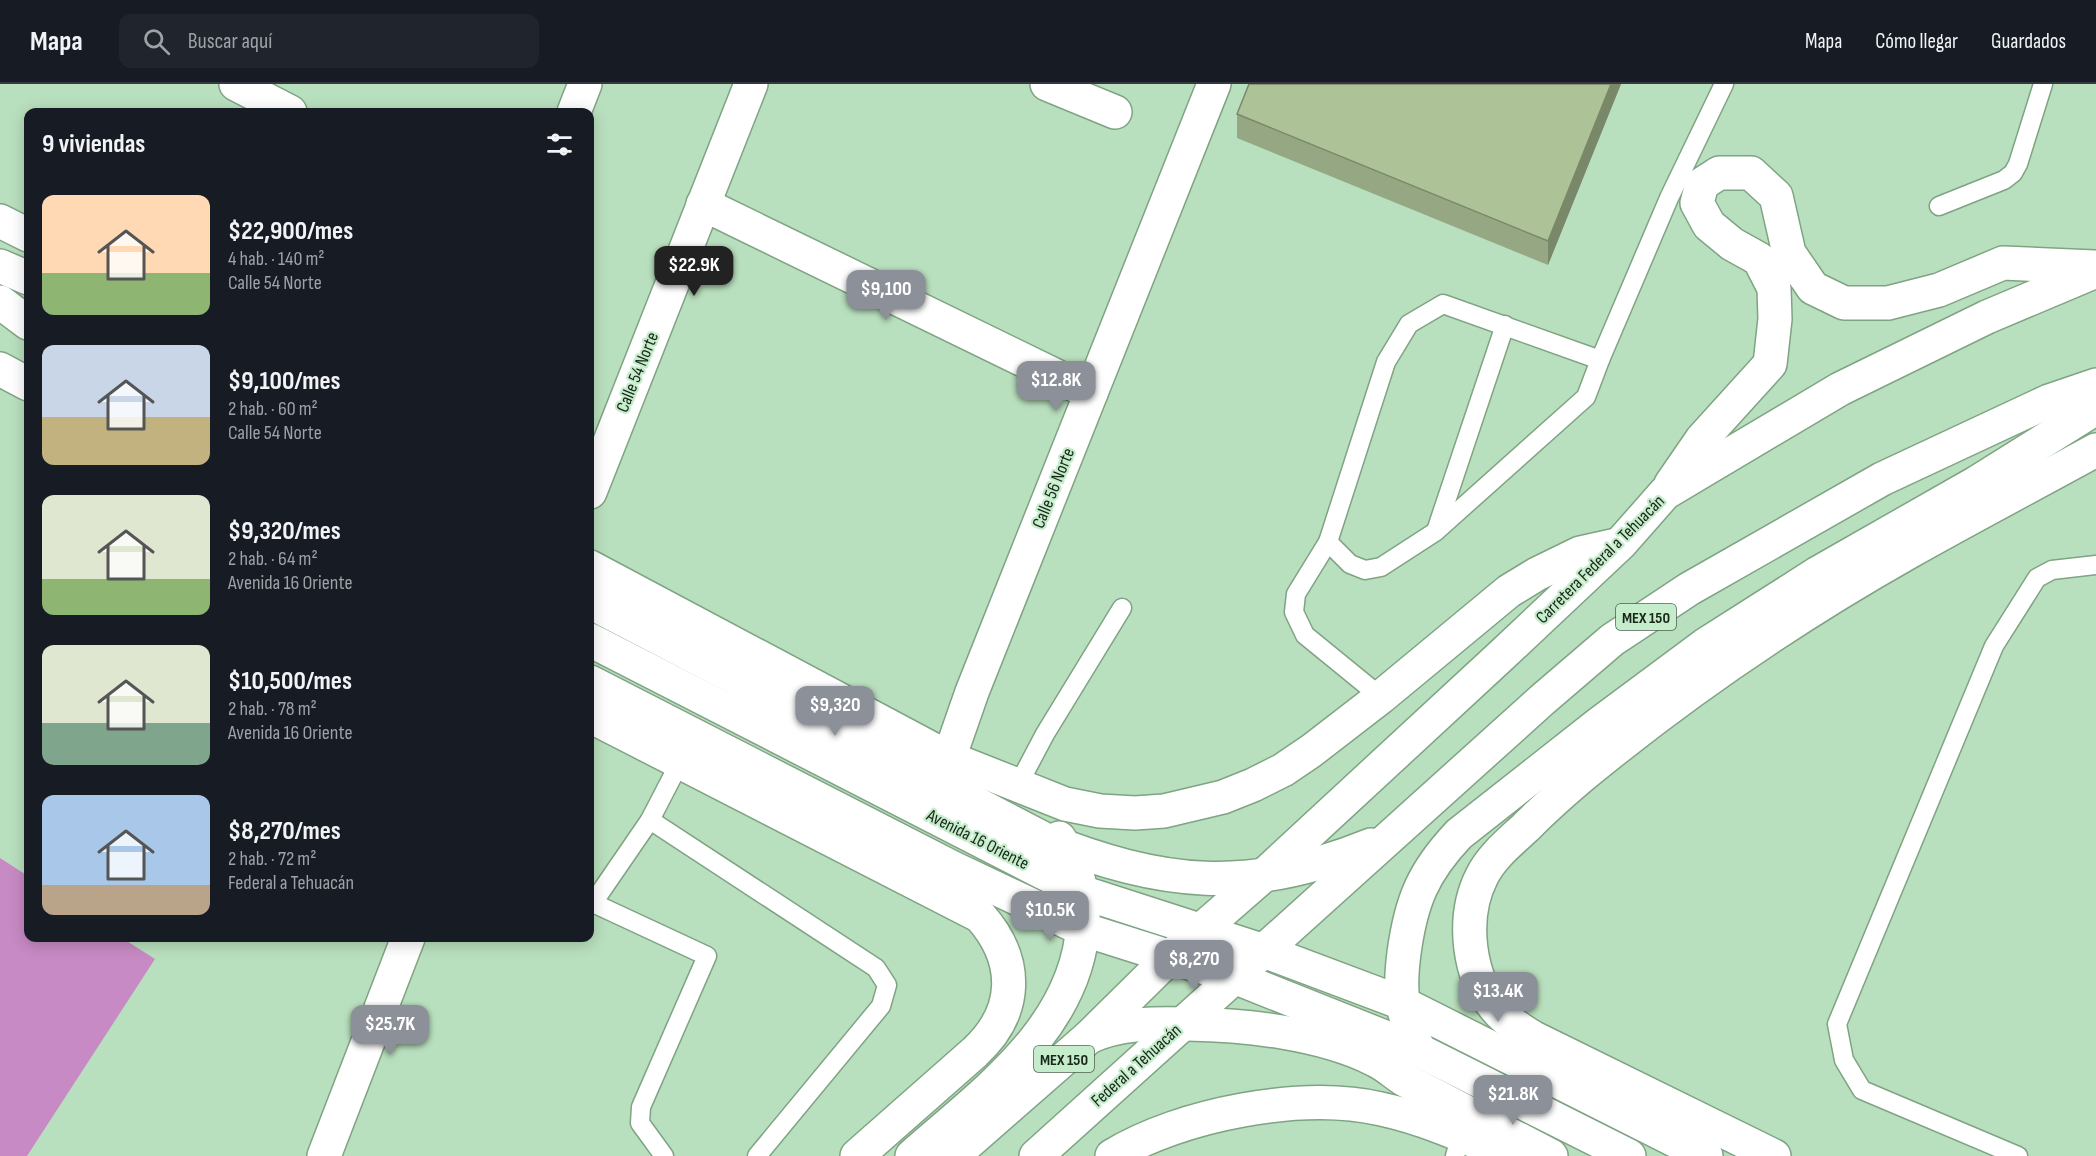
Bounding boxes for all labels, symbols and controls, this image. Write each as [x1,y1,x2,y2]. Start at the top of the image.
search box [119,14,539,68]
text: Mapa [30,25,83,58]
icon: search [140,25,173,58]
text: Buscar aquí [188,28,272,55]
text: Mapa [1805,29,1842,54]
text: Cómo llegar [1875,29,1958,54]
text: Guardados [1991,29,2066,54]
icon: filters [543,128,576,161]
text: 9 viviendas [42,129,145,160]
text: $22,900/mes [228,216,353,247]
icon: home [90,219,162,291]
pin: $22.9K [645,246,743,297]
text: 4 hab. · 140 m² [228,247,325,271]
text: $22.9K [668,253,720,277]
pin: $9,100 [837,270,935,321]
text: Calle 54 Norte [228,271,322,295]
text: $9,100 [860,277,912,301]
street label: Calle 54 Norte [612,329,663,415]
pin: $12.8K [1007,361,1105,412]
text: $9,100/mes [228,366,341,397]
text: $12.8K [1031,368,1081,392]
icon: home [90,369,162,441]
text: 2 hab. · 60 m² [228,397,318,421]
text: Calle 54 Norte [228,421,322,445]
street label: Calle 56 Norte [1028,445,1079,531]
street label: Carretera Federal a Tehuacán [1532,491,1669,628]
text: $9,320/mes [228,516,341,547]
icon: home [90,519,162,591]
text: 2 hab. · 64 m² [228,547,318,571]
text: Avenida 16 Oriente [228,571,352,595]
road number: MEX 150 [1616,604,1676,630]
text: $10,500/mes [228,666,352,697]
icon: home [90,669,162,741]
pin: $9,320 [786,686,884,737]
text: $9,320 [809,693,861,717]
text: 2 hab. · 78 m² [228,697,317,721]
text: Avenida 16 Oriente [228,721,352,745]
street label: Avenida 16 Oriente [922,804,1032,874]
text: $8,270/mes [228,816,341,847]
icon: home [90,819,162,891]
text: 2 hab. · 72 m² [228,847,316,871]
text: Federal a Tehuacán [228,871,354,895]
pin: $10.5K [1001,891,1099,942]
text: $10.5K [1025,898,1075,922]
pin: $8,270 [1145,940,1243,991]
text: $8,270 [1168,947,1220,971]
pin: $13.4K [1449,972,1547,1023]
text: $13.4K [1473,979,1523,1003]
pin: $25.7K [341,1005,439,1056]
text: $25.7K [365,1012,415,1036]
street label: Federal a Tehuacán [1087,1020,1186,1111]
road number: MEX 150 [1034,1046,1094,1072]
pin: $21.8K [1464,1075,1562,1126]
text: $21.8K [1487,1082,1539,1106]

